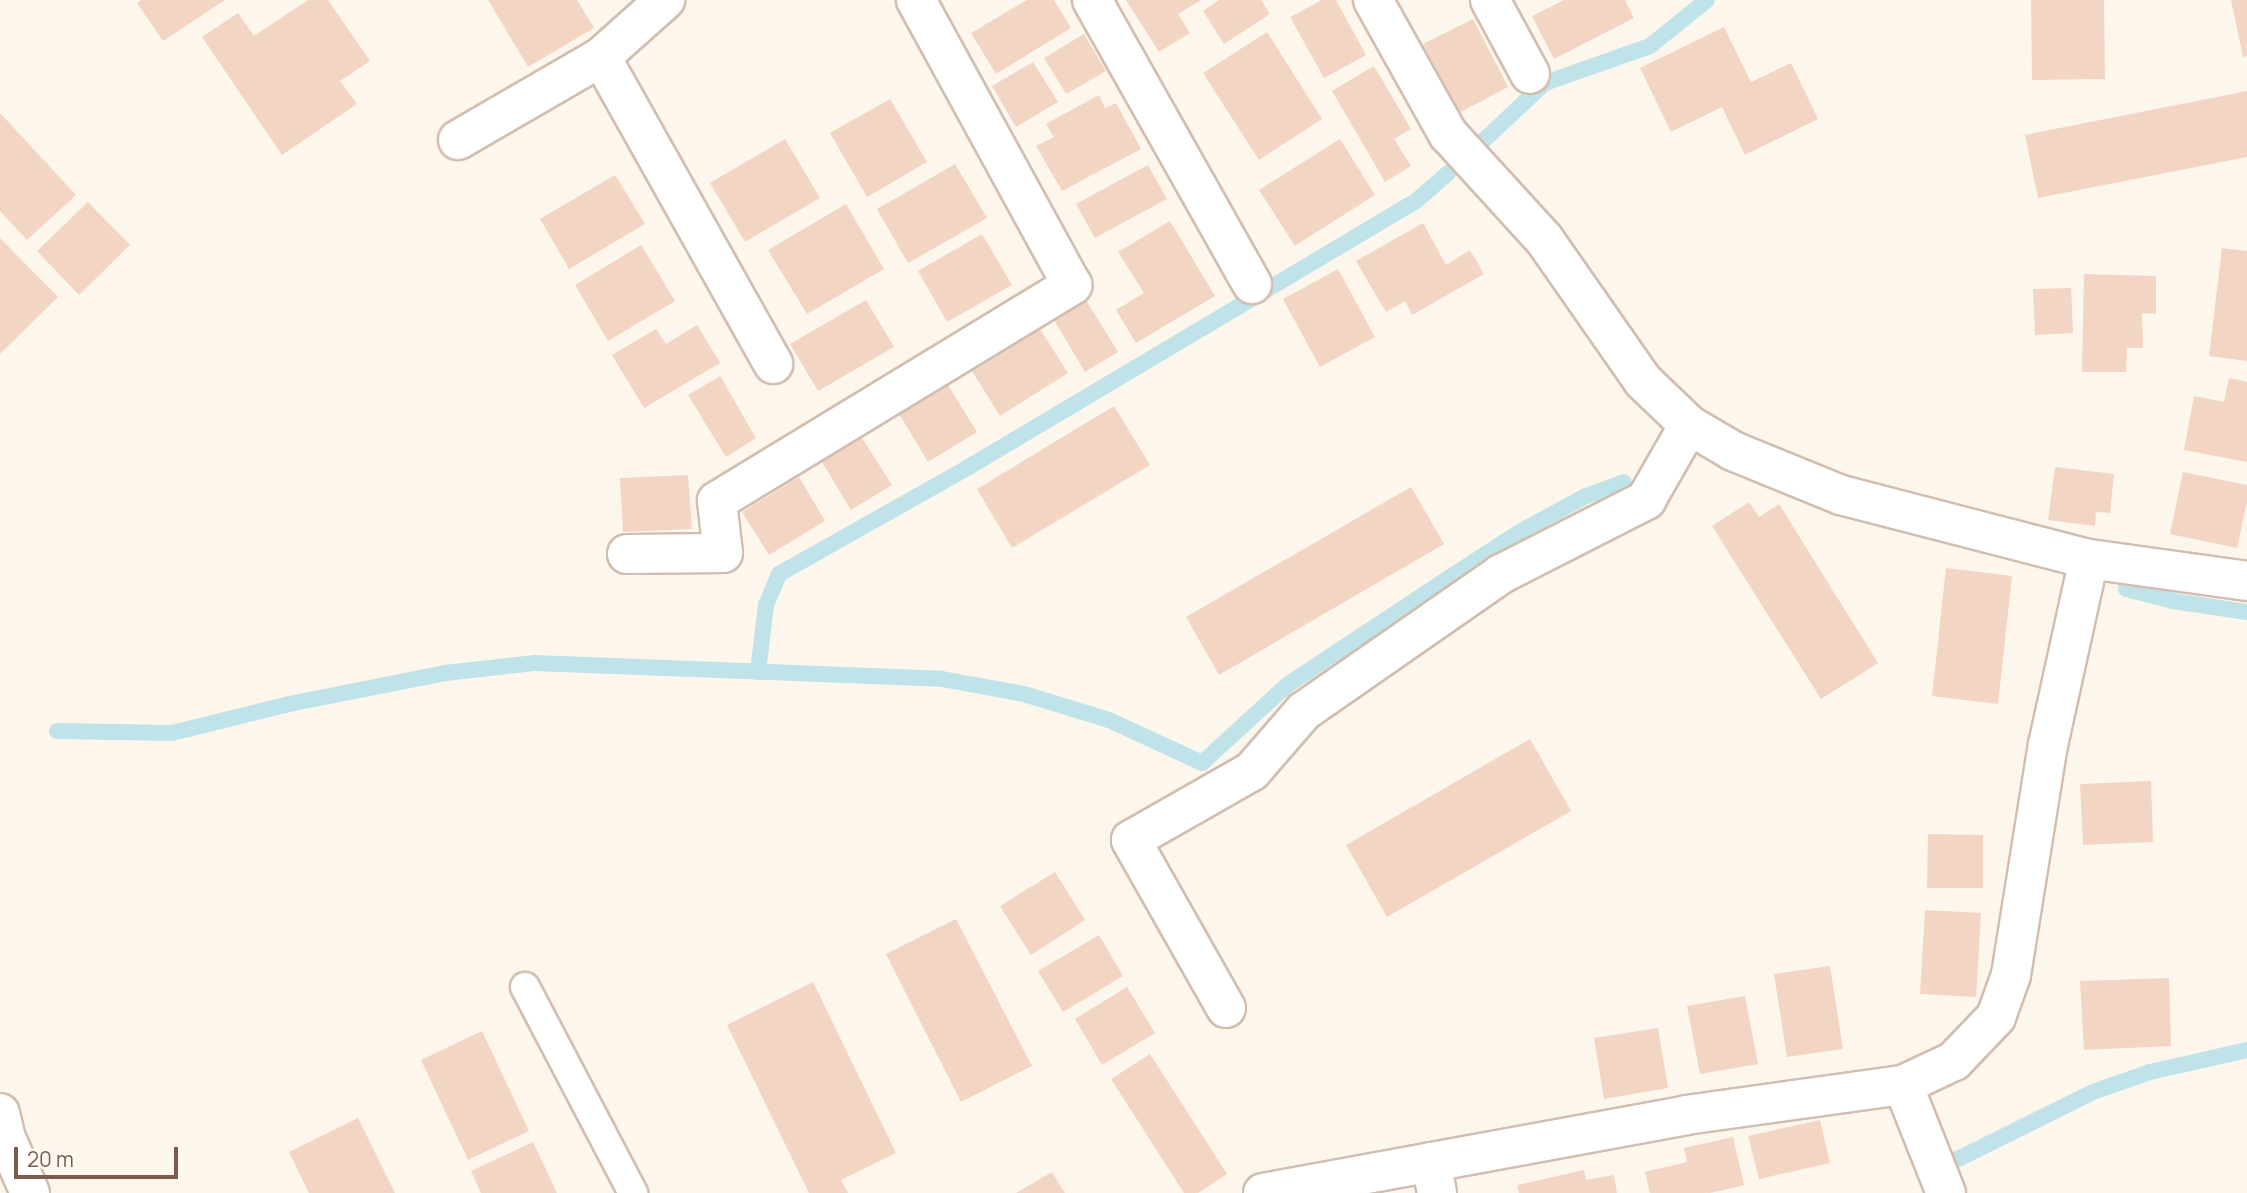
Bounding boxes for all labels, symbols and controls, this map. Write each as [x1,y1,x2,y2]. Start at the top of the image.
scale bar [18,1134,182,1178]
text: 20 m [27,1145,74,1173]

